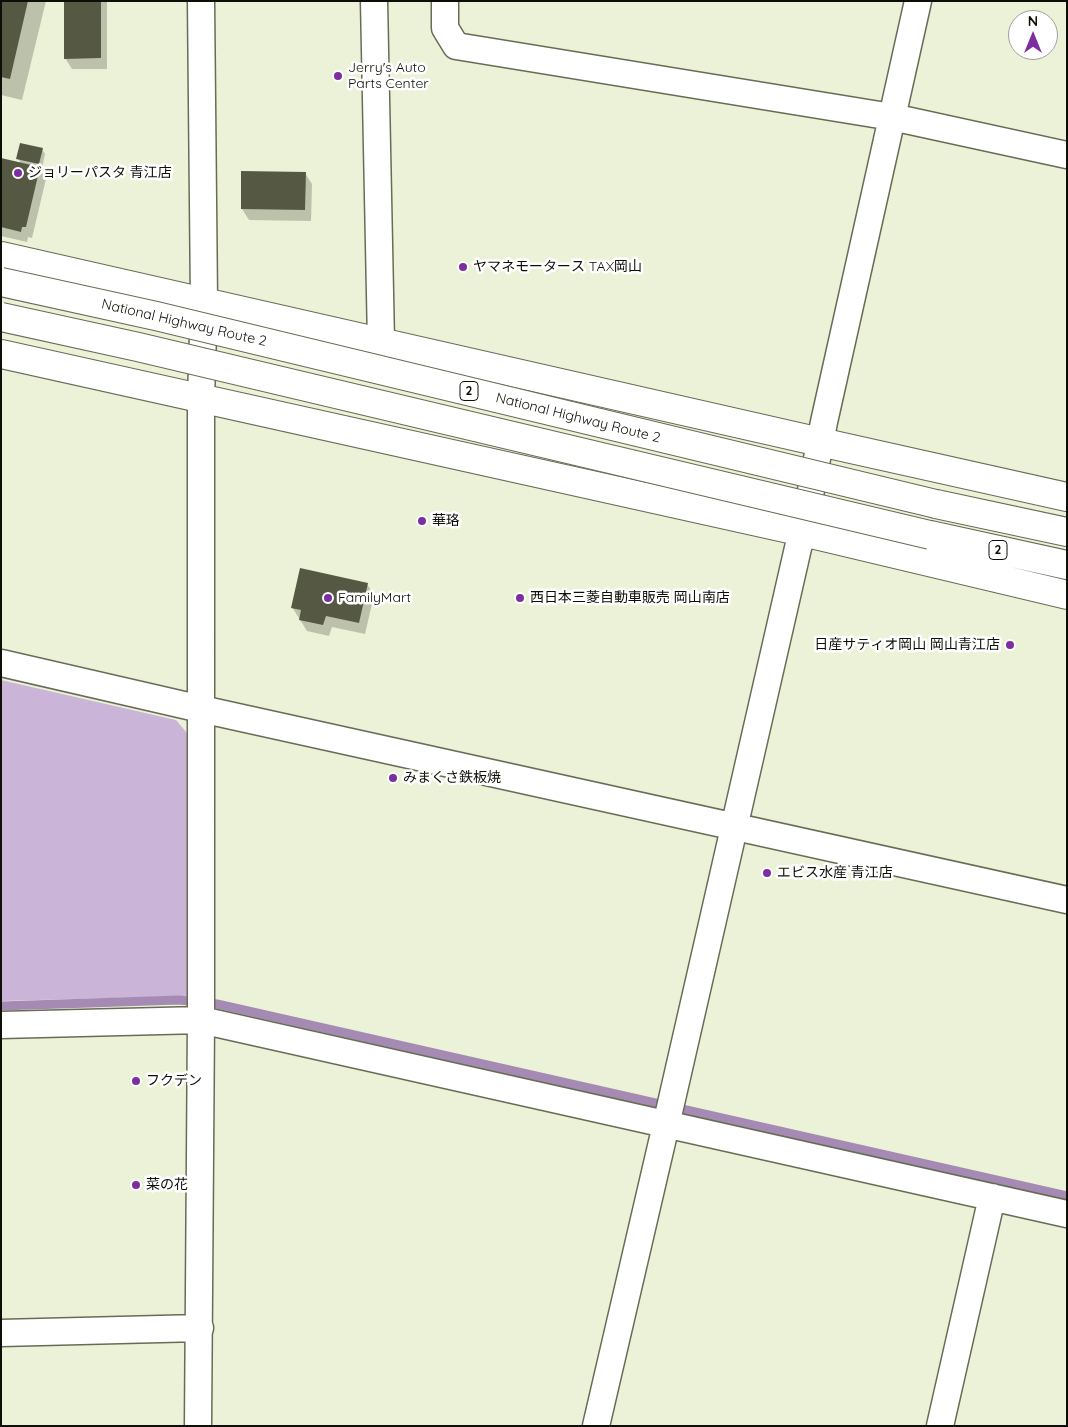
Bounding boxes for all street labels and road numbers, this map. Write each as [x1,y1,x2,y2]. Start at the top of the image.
street label: National Highway Route 2 [100,296,268,350]
road number: 2 [460,382,478,401]
street label: National Highway Route 2 [494,389,662,447]
road number: 2 [989,540,1007,560]

